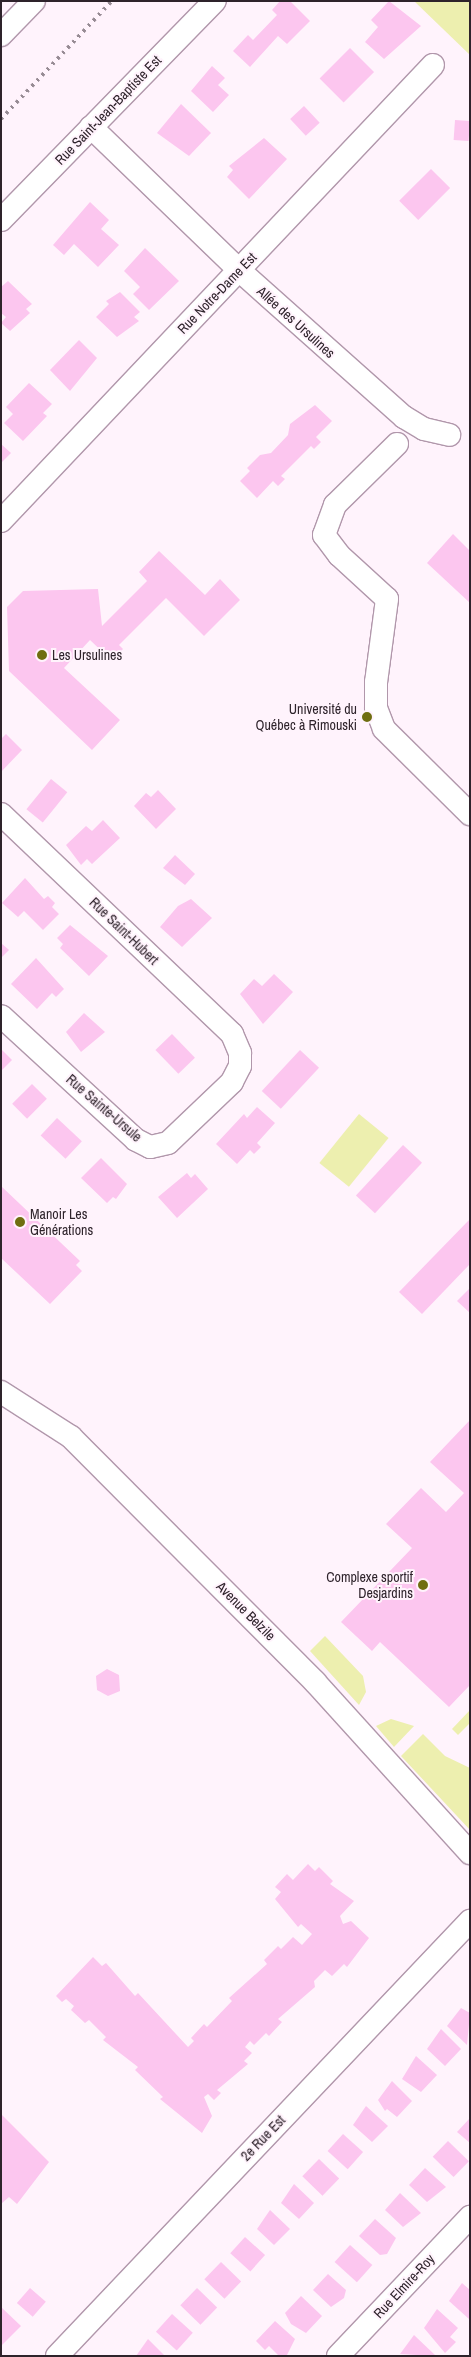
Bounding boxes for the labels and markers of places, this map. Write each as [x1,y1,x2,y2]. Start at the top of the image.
place label: Les Ursulines [52,647,122,663]
marker: Les Ursulines [36,649,48,661]
place label: Université du Québec à Rimouski [256,701,357,734]
marker: Université du Québec à Rimouski [361,711,373,723]
place label: Manoir Les Générations [30,1206,93,1238]
marker: Manoir Les Générations [14,1216,26,1228]
place label: Complexe sportif Desjardins [326,1569,413,1601]
marker: Complexe sportif Desjardins [417,1579,429,1591]

